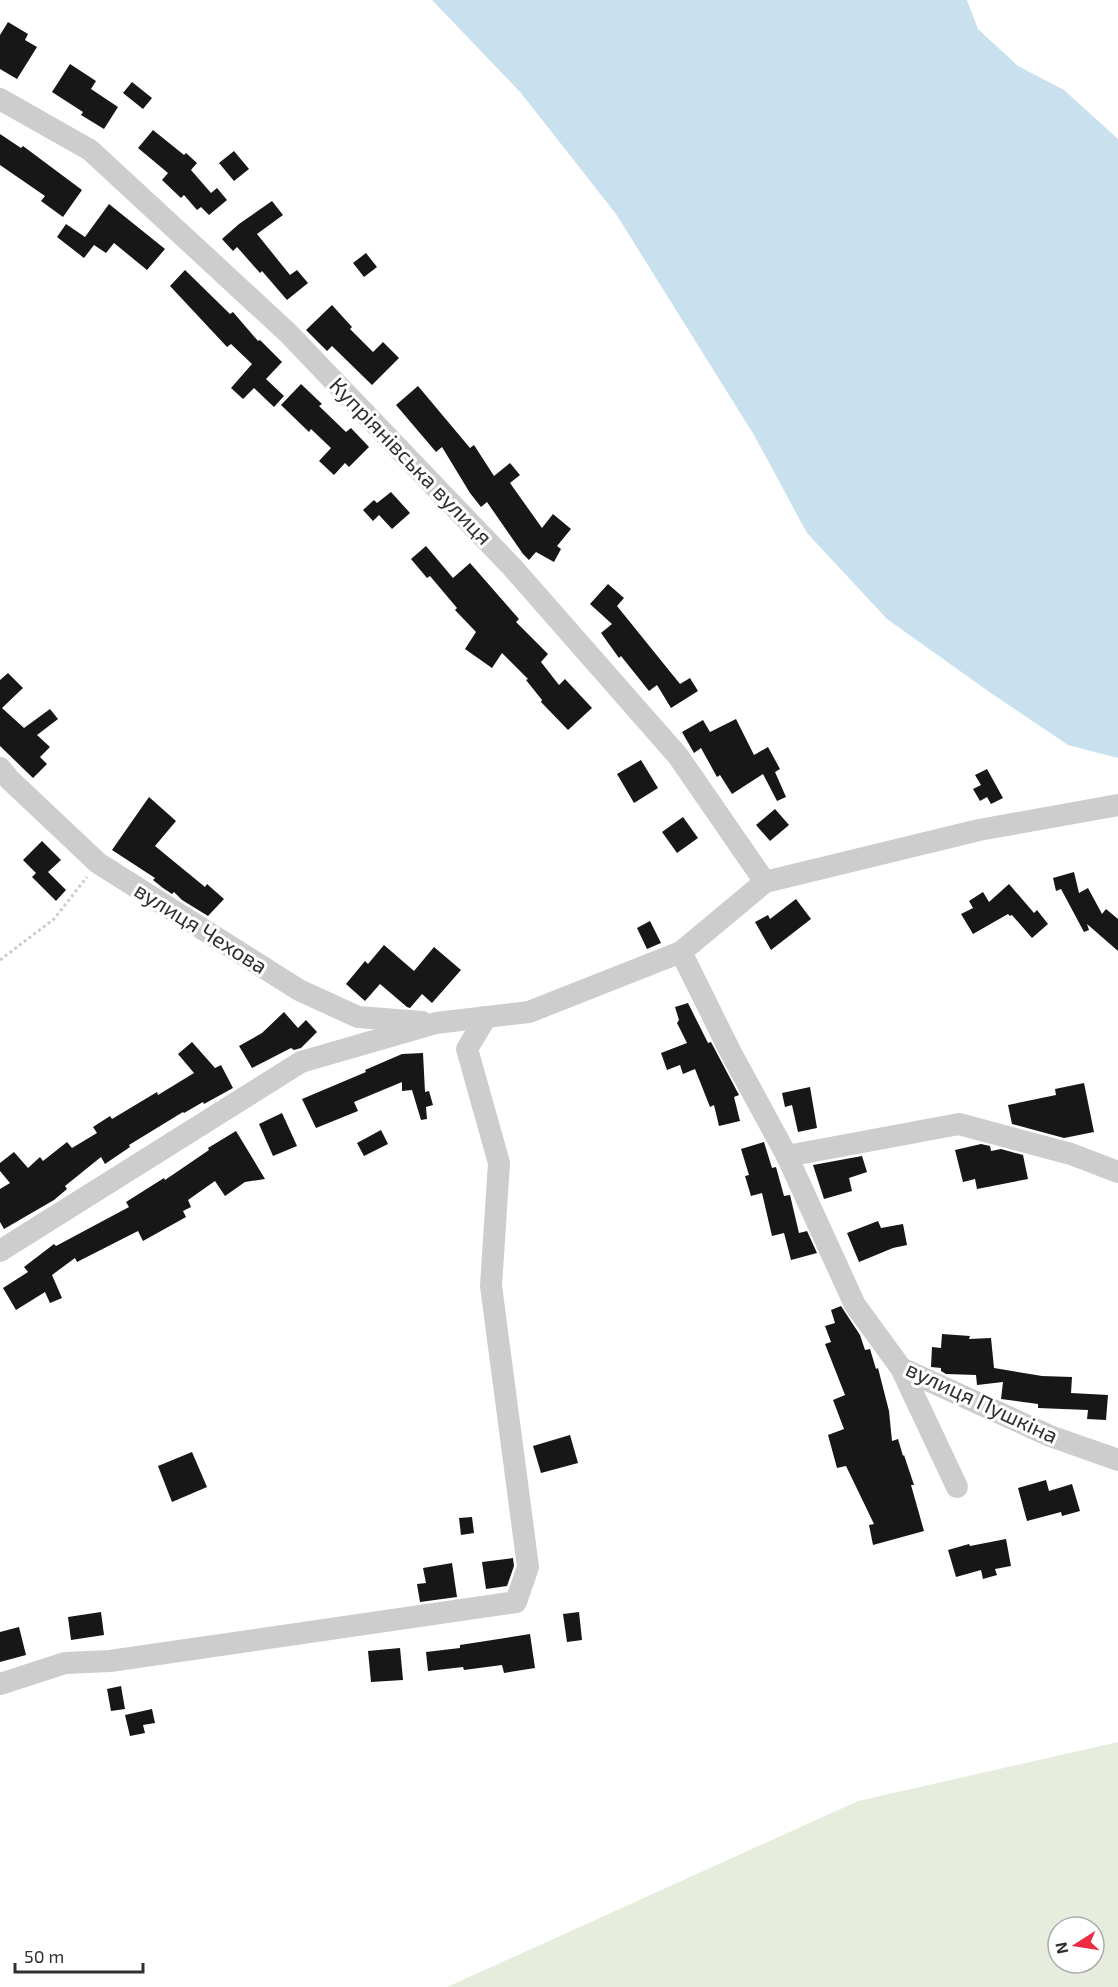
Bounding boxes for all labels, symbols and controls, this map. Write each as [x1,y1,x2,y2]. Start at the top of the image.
street label: Купріянівська вулиця [324,371,498,550]
street label: вулиця Чехова [130,876,273,979]
street label: вулиця Пушкіна [902,1355,1063,1449]
north arrow [1046,1915,1106,1975]
scale bar [15,1936,142,1974]
text: N [1050,1941,1071,1956]
text: 50 m [24,1945,64,1967]

